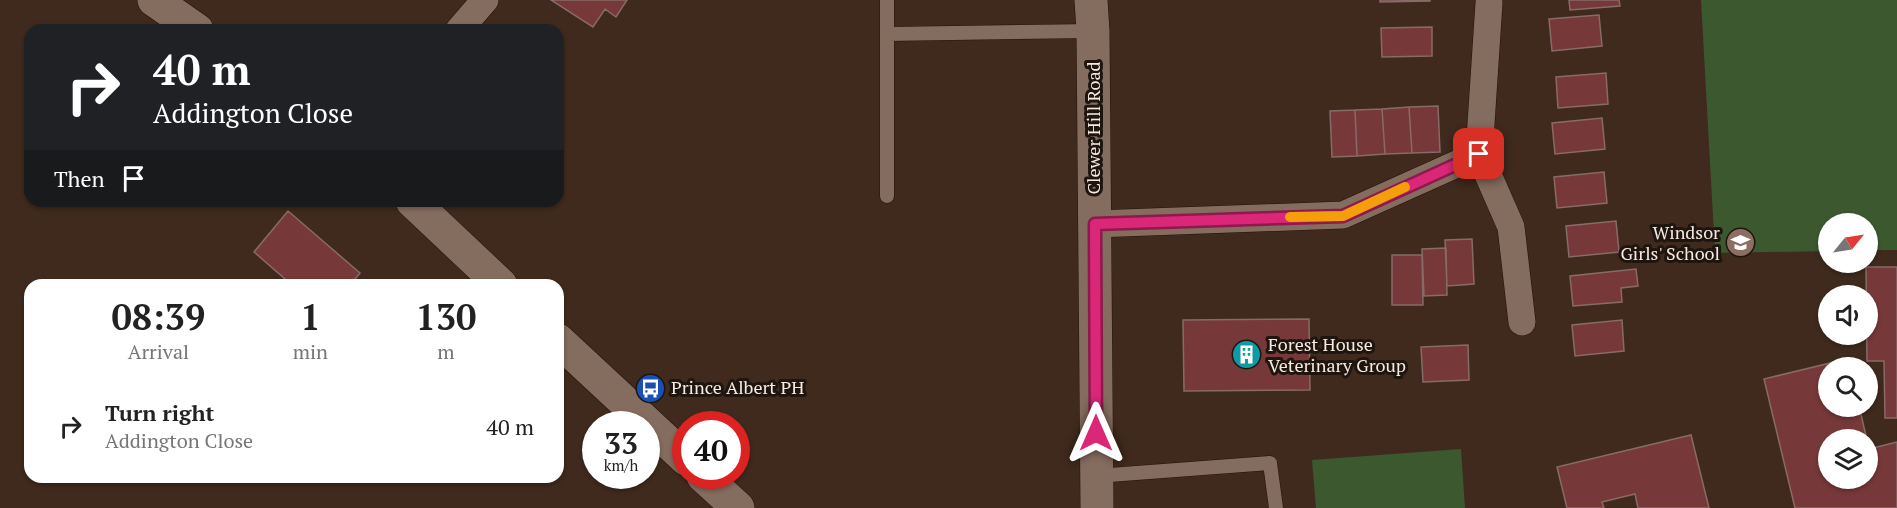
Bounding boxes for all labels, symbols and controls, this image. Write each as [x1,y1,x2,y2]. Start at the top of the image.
text: 40 m [153,41,251,97]
icon: right [54,48,132,126]
street label: Clewer Hill Road [1081,61,1105,195]
text: Addington Close [153,95,353,131]
pin [1453,128,1504,179]
icon: arrive [1462,137,1495,170]
icon: arrive [117,162,150,195]
text: Then [54,164,105,193]
north arrow [1818,213,1878,273]
map controls [1818,213,1878,489]
place label: Windsor Girls' School [1620,220,1720,265]
school or university icon: Windsor Girls' School [1725,227,1757,259]
button: sound [1818,285,1878,345]
text: 08:39 [112,293,205,340]
text: 1 [300,293,321,340]
text: 130 [415,293,476,340]
place label: Forest House Veterinary Group [1268,332,1406,377]
text: Arrival [128,338,189,365]
text: min [293,338,328,365]
text: m [437,338,455,365]
building icon: Forest House Veterinary Group [1231,339,1263,371]
button: search [1818,357,1878,417]
bus stop icon: Prince Albert PH [634,372,666,404]
place label: Prince Albert PH [671,375,804,399]
text: Turn right [105,398,214,427]
position arrow [1064,401,1128,465]
icon: right [54,410,87,443]
speed limit sign: 40 [672,411,750,489]
text: 40 m [486,412,534,441]
text: 33 [604,423,638,463]
text: Addington Close [105,427,253,454]
button: layers [1818,429,1878,489]
text: km/h [604,455,638,475]

